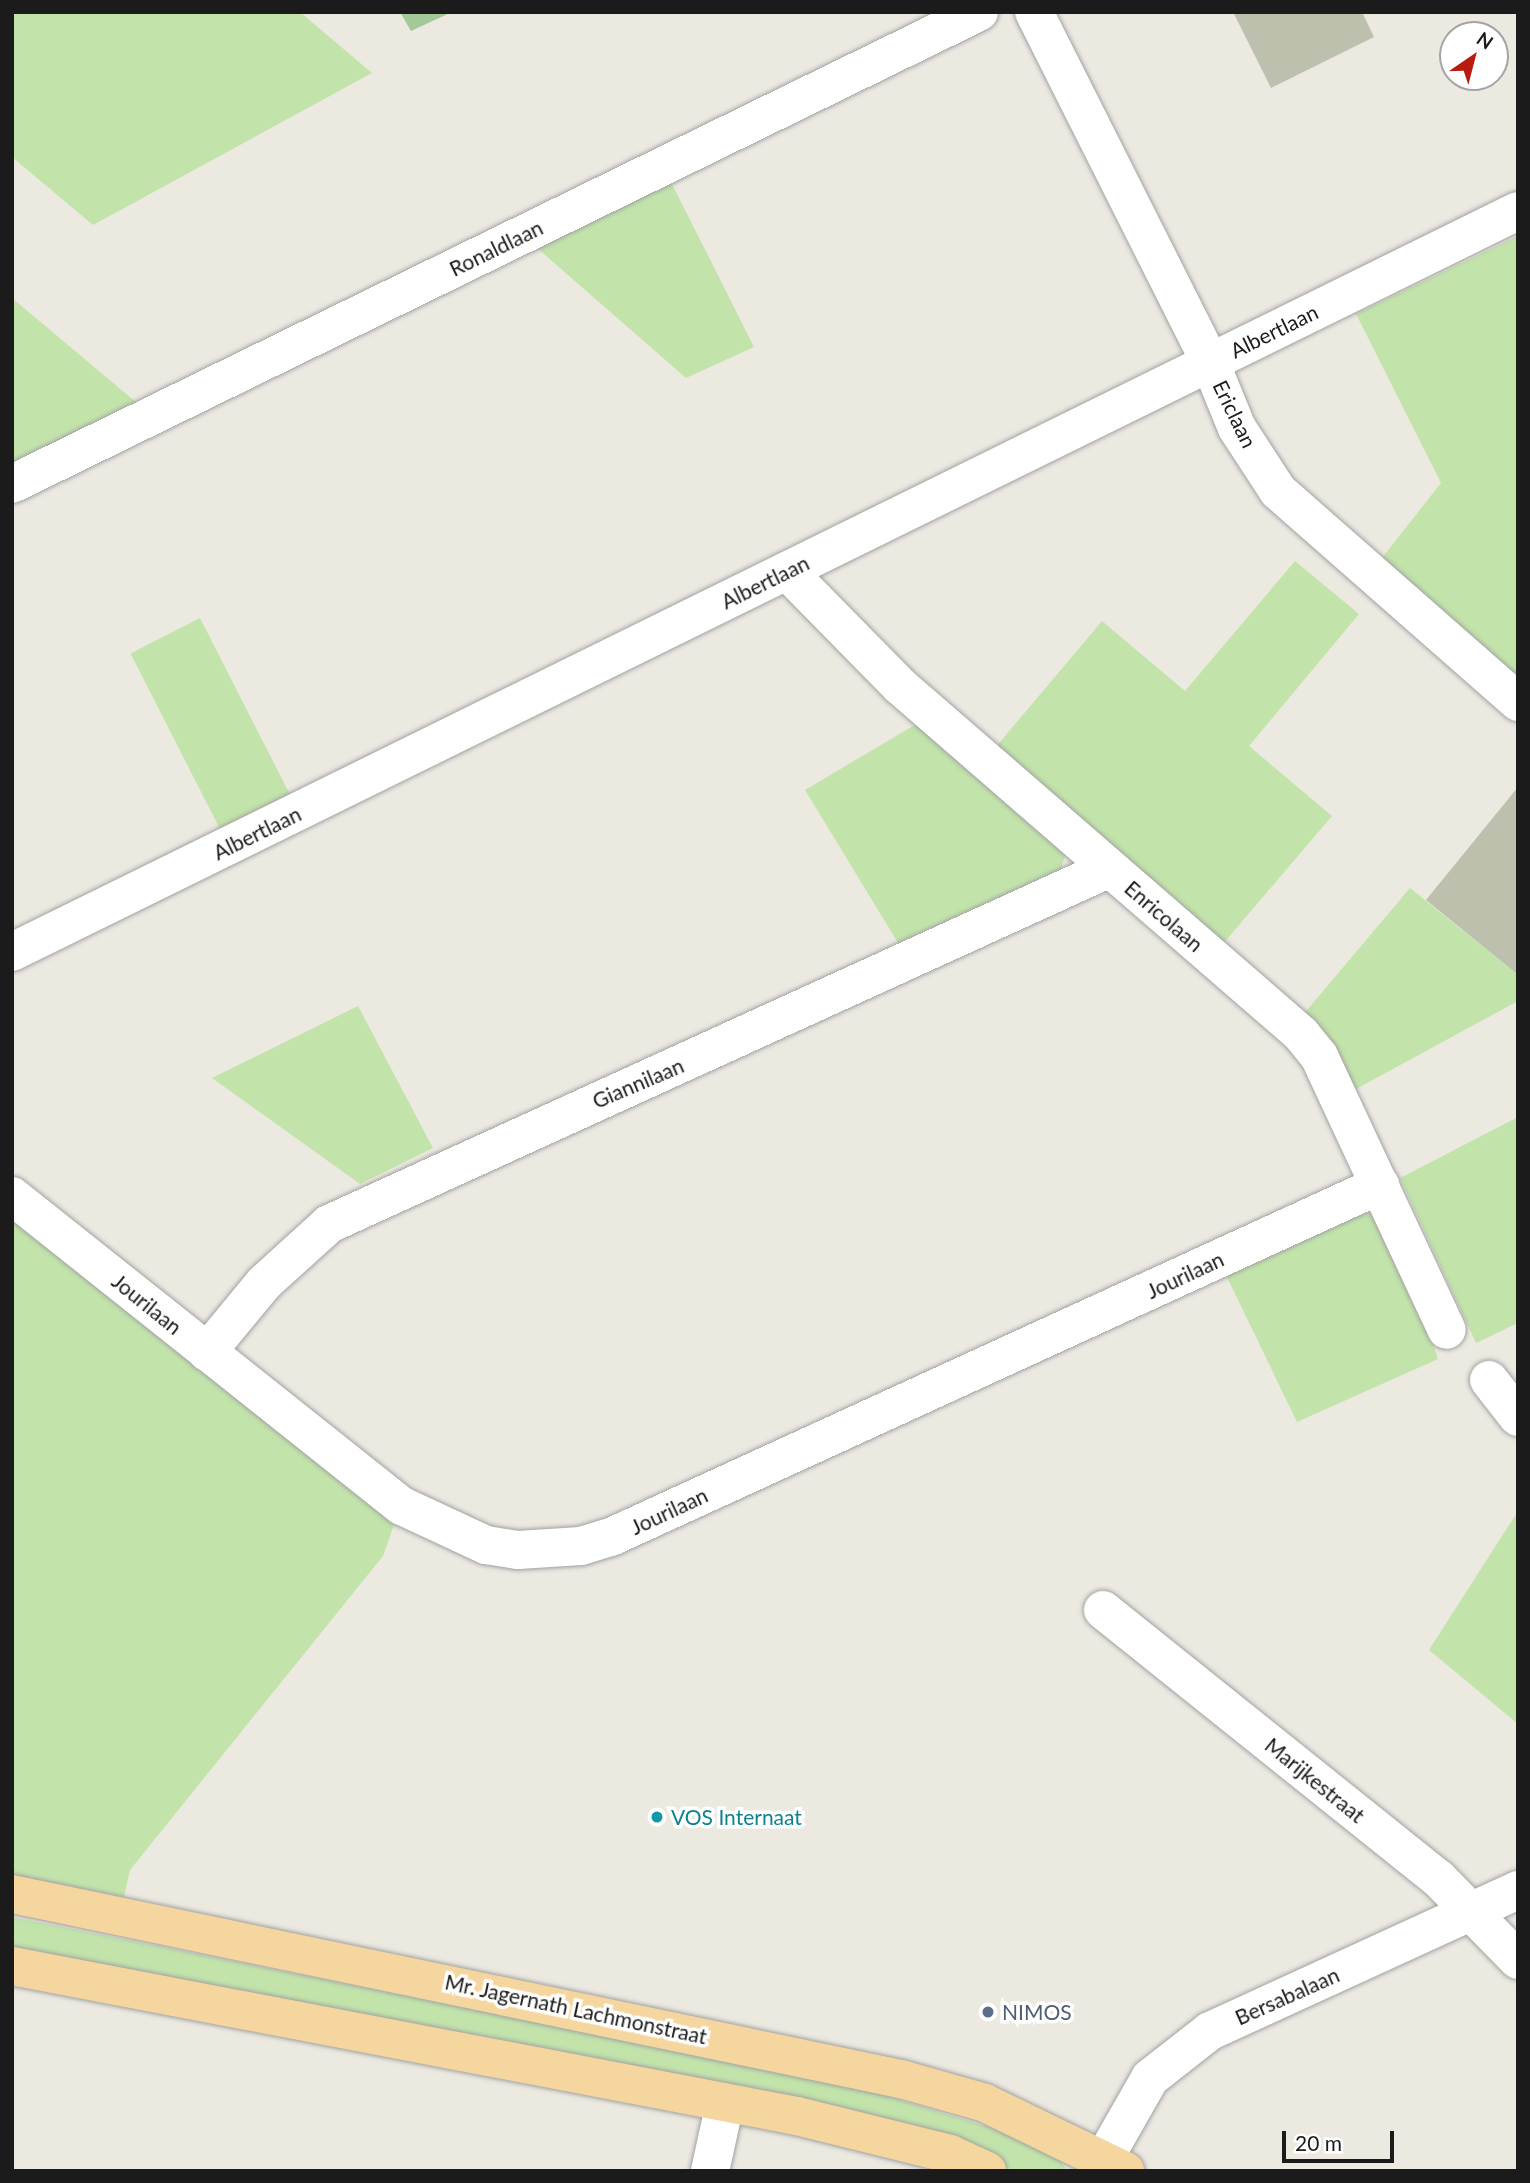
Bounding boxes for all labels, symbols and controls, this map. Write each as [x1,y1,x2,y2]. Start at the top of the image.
north arrow [1439,21,1509,91]
text: N [1473,26,1498,54]
street label: Ronaldlaan [445,215,547,281]
street label: Albertlaan [1226,299,1322,363]
street label: Ericlaan [1208,376,1262,452]
street label: Albertlaan [717,550,813,614]
street label: Albertlaan [209,801,305,865]
street label: Enricolaan [1120,875,1208,957]
street label: Giannilaan [589,1052,687,1114]
street label: Jourilaan [1142,1246,1228,1304]
street label: Jourilaan [107,1268,187,1340]
street label: Jourilaan [626,1482,712,1540]
street label: Marijkestraat [1260,1732,1370,1828]
place label: VOS Internaat [671,1804,802,1830]
marker: VOS Internaat [649,1809,665,1825]
street label: Bersabalaan [1231,1962,1343,2030]
street label: Mr. Jagernath Lachmonstraat [442,1969,710,2049]
place label: NIMOS [1002,1999,1072,2025]
marker: NIMOS [980,2004,996,2020]
scale bar [1285,2116,1397,2160]
text: 20 m [1295,2130,1342,2155]

